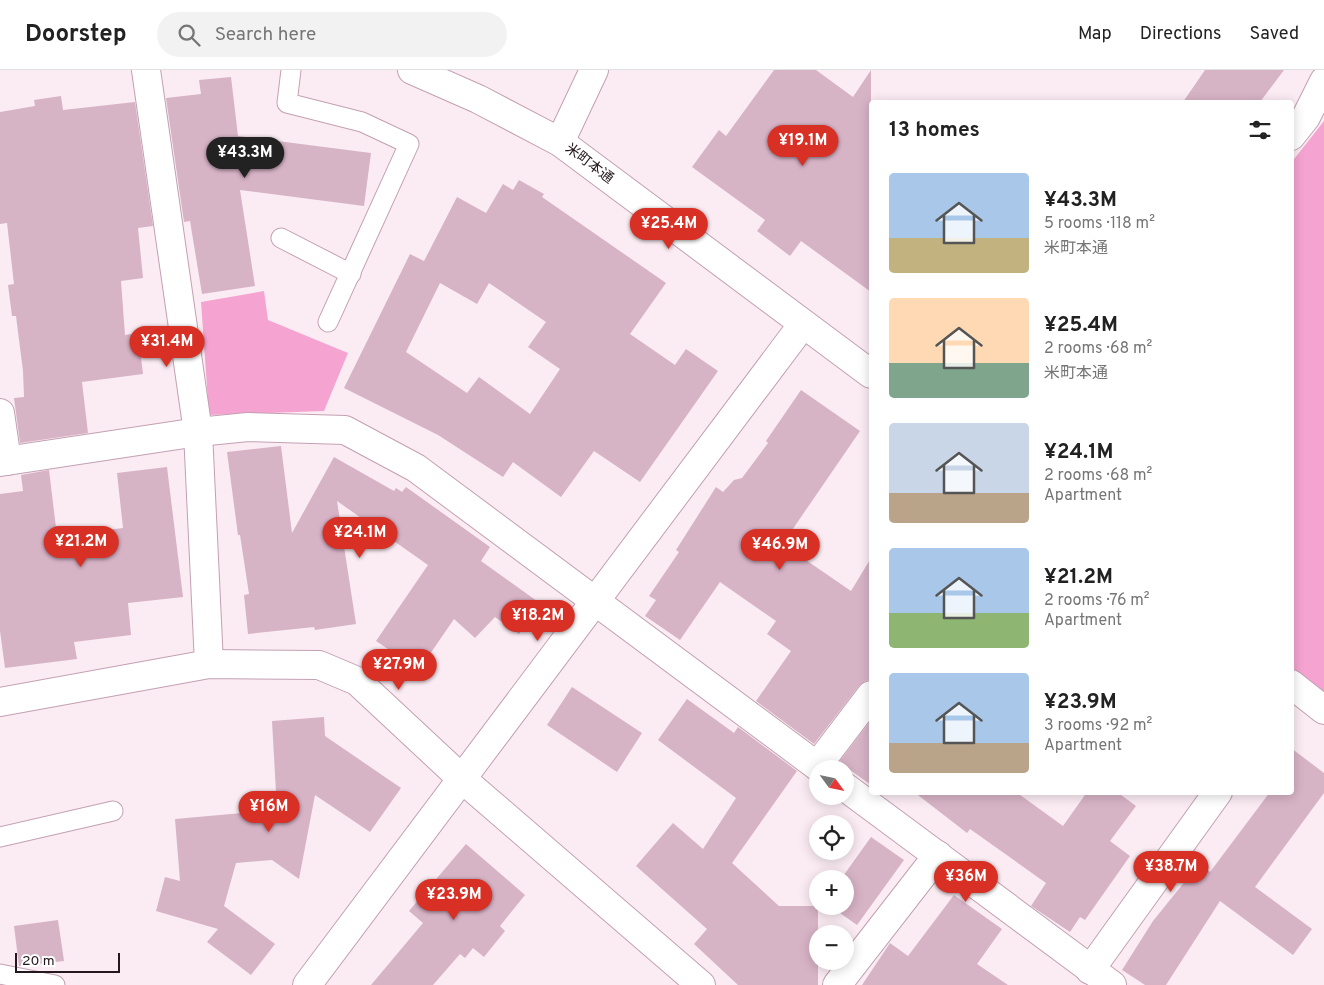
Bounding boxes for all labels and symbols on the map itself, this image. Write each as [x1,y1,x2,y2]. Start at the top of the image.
pin: ¥19.1M [762,124,844,167]
pin: ¥43.3M [204,136,286,179]
street label: 米町本通 [562,140,616,188]
pin: ¥25.4M [628,208,710,250]
pin: ¥31.4M [126,326,208,368]
pin: ¥24.1M [319,516,401,559]
pin: ¥21.2M [40,526,122,568]
pin: ¥46.9M [739,528,821,571]
pin: ¥18.2M [497,600,579,642]
pin: ¥27.9M [358,648,440,691]
north arrow [809,760,854,805]
pin: ¥16M [239,790,299,833]
pin: ¥38.7M [1130,850,1212,893]
pin: ¥36M [936,860,996,903]
pin: ¥23.9M [413,878,495,921]
scale bar [15,950,120,973]

